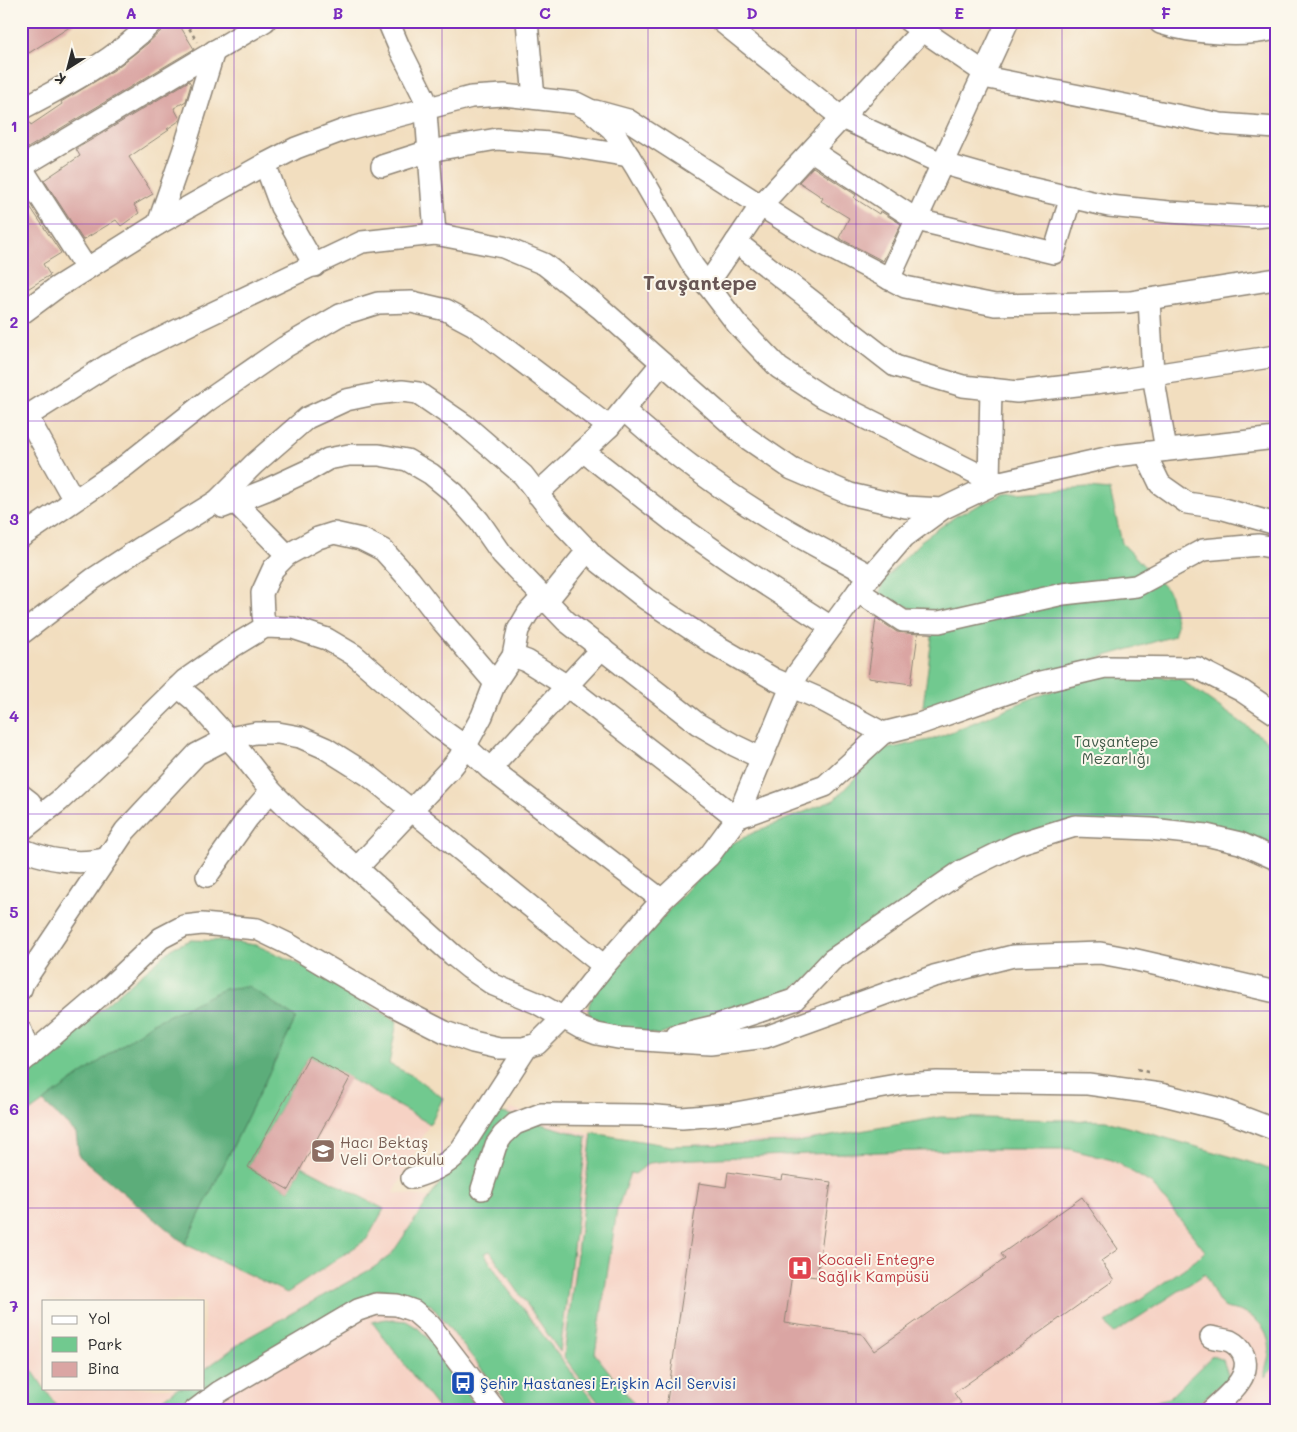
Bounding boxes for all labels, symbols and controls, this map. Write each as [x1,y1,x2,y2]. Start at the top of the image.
text: A [125,2,137,23]
text: B [333,2,343,23]
text: C [539,2,551,23]
text: D [746,2,758,23]
text: E [954,2,964,23]
text: F [1161,2,1171,23]
north arrow [42,42,92,92]
text: K [51,69,69,89]
text: 1 [10,115,18,136]
district label: Tavşantepe [643,269,757,296]
text: 2 [10,311,19,332]
text: 3 [9,508,19,529]
text: 4 [9,705,19,726]
park label: Tavşantepe Mezarlığı [1073,731,1159,768]
text: 5 [9,901,19,922]
text: 6 [9,1098,19,1119]
place label: Hacı Bektaş Veli Ortaokulu [340,1132,444,1169]
school or university icon: Hacı Bektaş Veli Ortaokulu [310,1138,336,1164]
place label: Kocaeli Entegre Sağlık Kampüsü [818,1249,935,1286]
hospital icon: Kocaeli Entegre Sağlık Kampüsü [787,1255,813,1281]
text: 7 [10,1295,19,1316]
legend [42,1300,205,1390]
text: Yol [88,1308,111,1328]
text: Park [88,1334,122,1354]
text: Bina [88,1358,120,1378]
bus stop icon: Şehir Hastanesi Erişkin Acil Servisi [450,1370,476,1396]
place label: Şehir Hastanesi Erişkin Acil Servisi [480,1373,736,1393]

